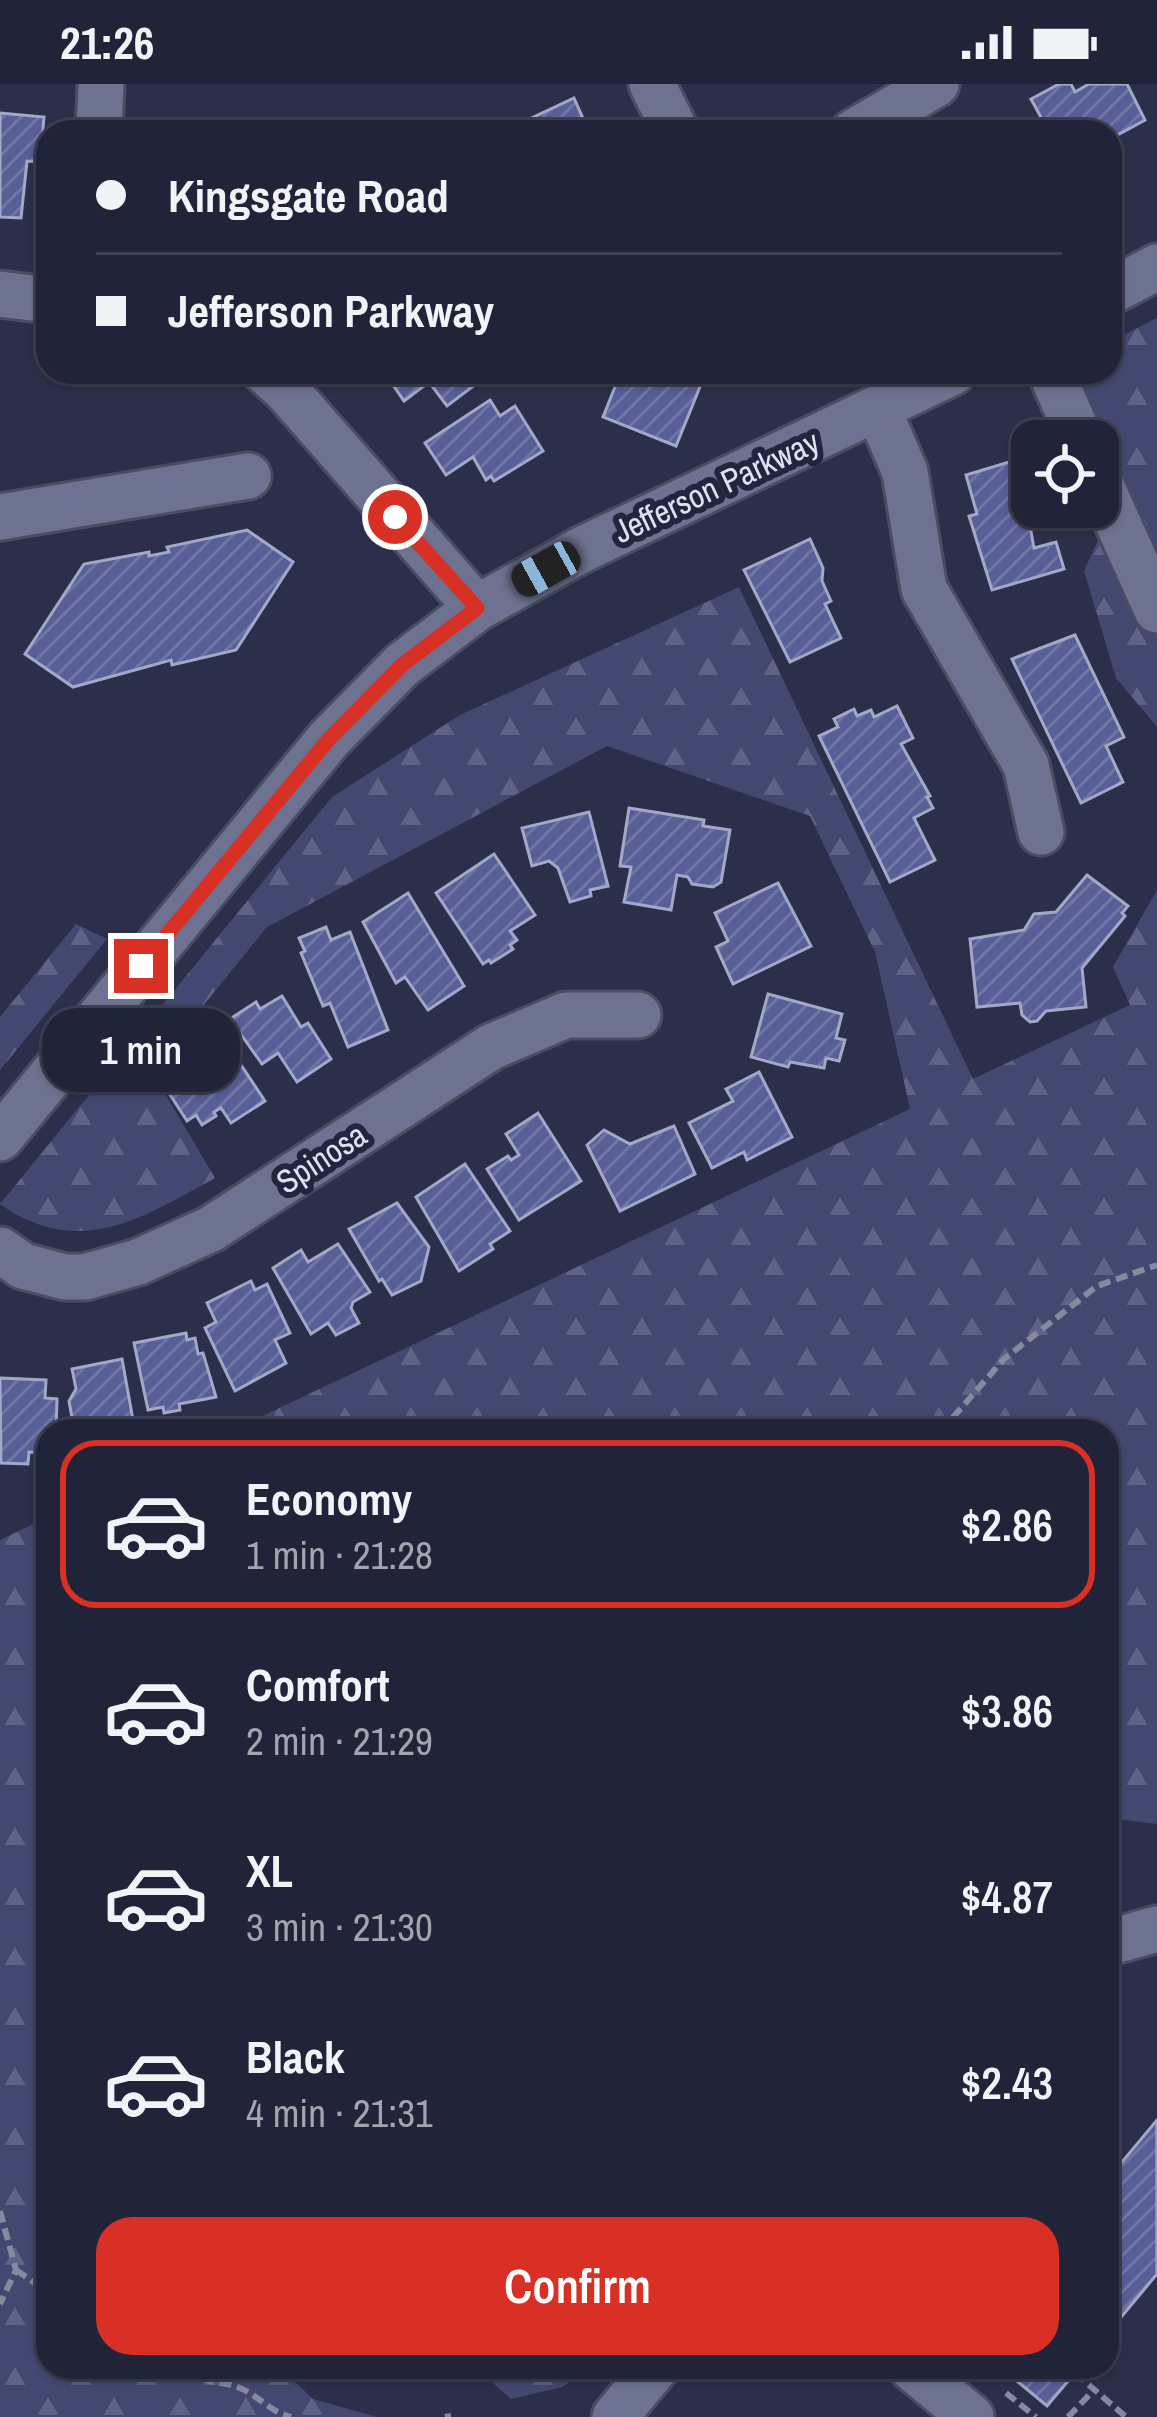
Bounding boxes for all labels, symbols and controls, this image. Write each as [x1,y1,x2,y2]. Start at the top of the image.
text: 21:26 [60,12,154,73]
text: Kingsgate Road [168,165,449,226]
text: Jefferson Parkway [168,280,494,341]
street label: Jefferson Parkway [606,419,826,553]
map controls [1011,420,1119,528]
button: locate [1011,420,1119,528]
route start [368,490,422,544]
car [506,536,586,602]
route end [114,939,168,993]
callout: 1 min [42,1008,240,1092]
text: 1 min [100,1024,182,1076]
street label: Spinosa [267,1113,375,1203]
text: Economy [246,1468,412,1529]
icon: car [102,1470,210,1578]
text: $2.86 [961,1494,1053,1555]
text: 1 min · 21:28 [246,1529,433,1581]
text: Comfort [246,1654,389,1715]
icon: car [102,1656,210,1764]
text: $3.86 [961,1680,1053,1741]
text: 2 min · 21:29 [246,1715,433,1767]
text: XL [246,1840,293,1901]
icon: car [102,1842,210,1950]
text: $4.87 [961,1866,1053,1927]
text: 3 min · 21:30 [246,1901,433,1953]
text: Black [246,2026,344,2087]
icon: car [102,2028,210,2136]
text: $2.43 [961,2052,1053,2113]
text: 4 min · 21:31 [246,2087,433,2139]
button: Confirm [96,2217,1059,2355]

